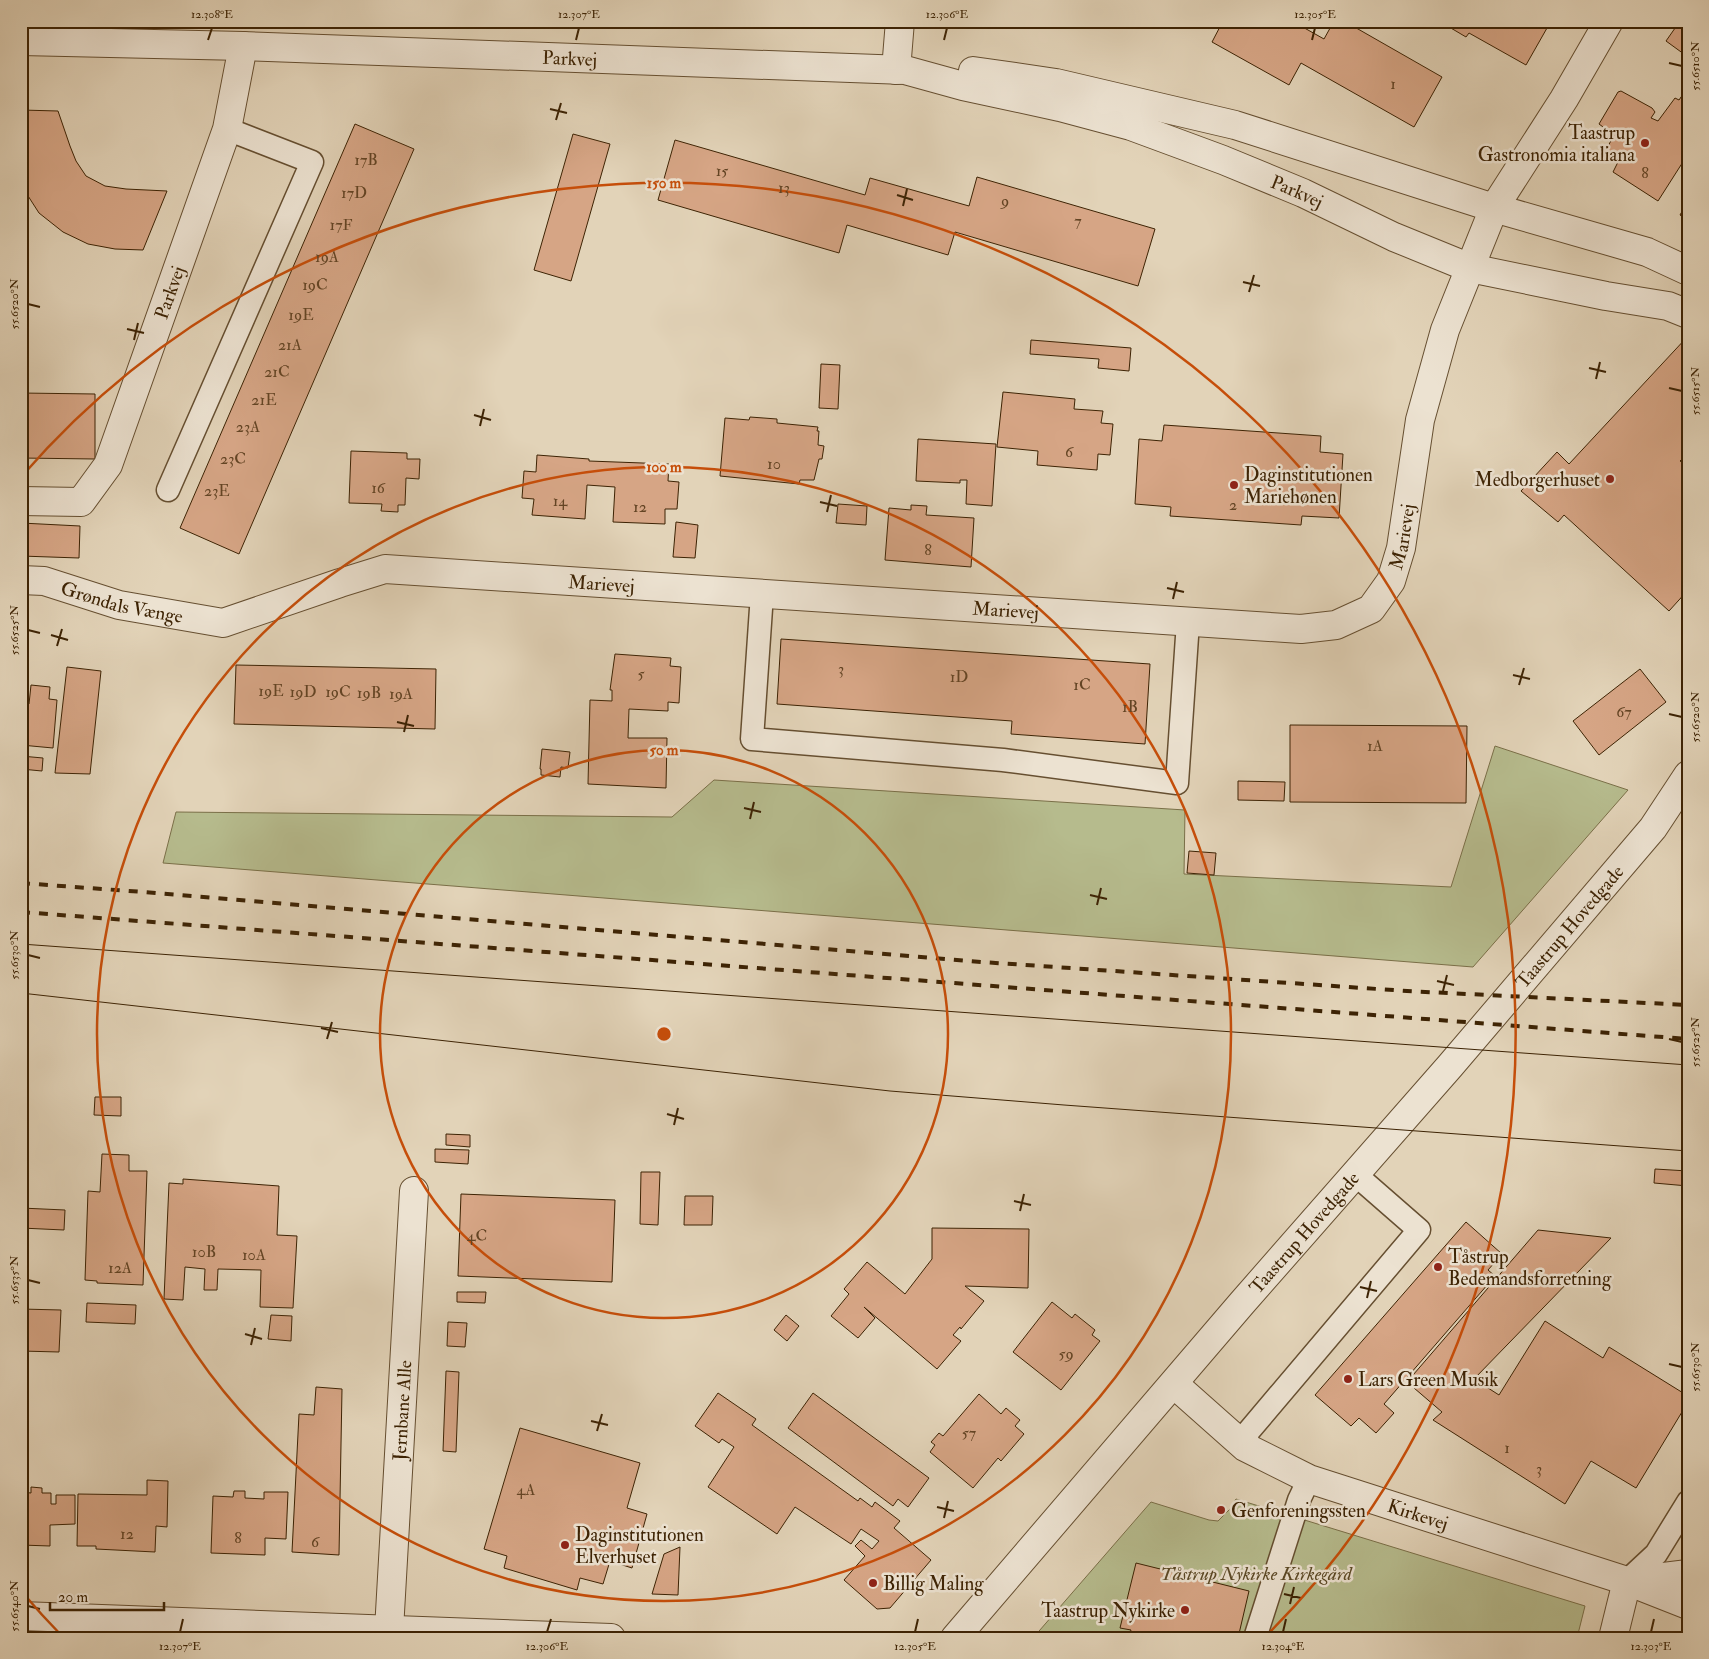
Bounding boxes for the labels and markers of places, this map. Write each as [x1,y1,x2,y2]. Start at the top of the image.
place label: Taastrup Gastronomia italiana [1478,121,1635,167]
marker: Taastrup Gastronomia italiana [1639,137,1651,149]
place label: Daginstitutionen Mariehønen [1244,463,1373,509]
place label: Medborgerhuset [1475,468,1600,492]
marker: Medborgerhuset [1604,473,1616,485]
marker: Daginstitutionen Mariehønen [1228,479,1240,491]
centre of rings [655,1025,673,1043]
place label: Tåstrup Bedemandsforretning [1448,1245,1612,1291]
marker: Tåstrup Bedemandsforretning [1432,1261,1444,1273]
place label: Lars Green Musik [1358,1368,1498,1392]
marker: Lars Green Musik [1342,1373,1354,1385]
place label: Genforeningssten [1231,1499,1366,1523]
marker: Genforeningssten [1215,1504,1227,1516]
place label: Daginstitutionen Elverhuset [575,1523,704,1569]
marker: Daginstitutionen Elverhuset [559,1539,571,1551]
place label: Billig Maling [883,1572,984,1596]
marker: Billig Maling [867,1577,879,1589]
place label: Taastrup Nykirke [1041,1599,1175,1624]
marker: Taastrup Nykirke [1179,1604,1191,1616]

